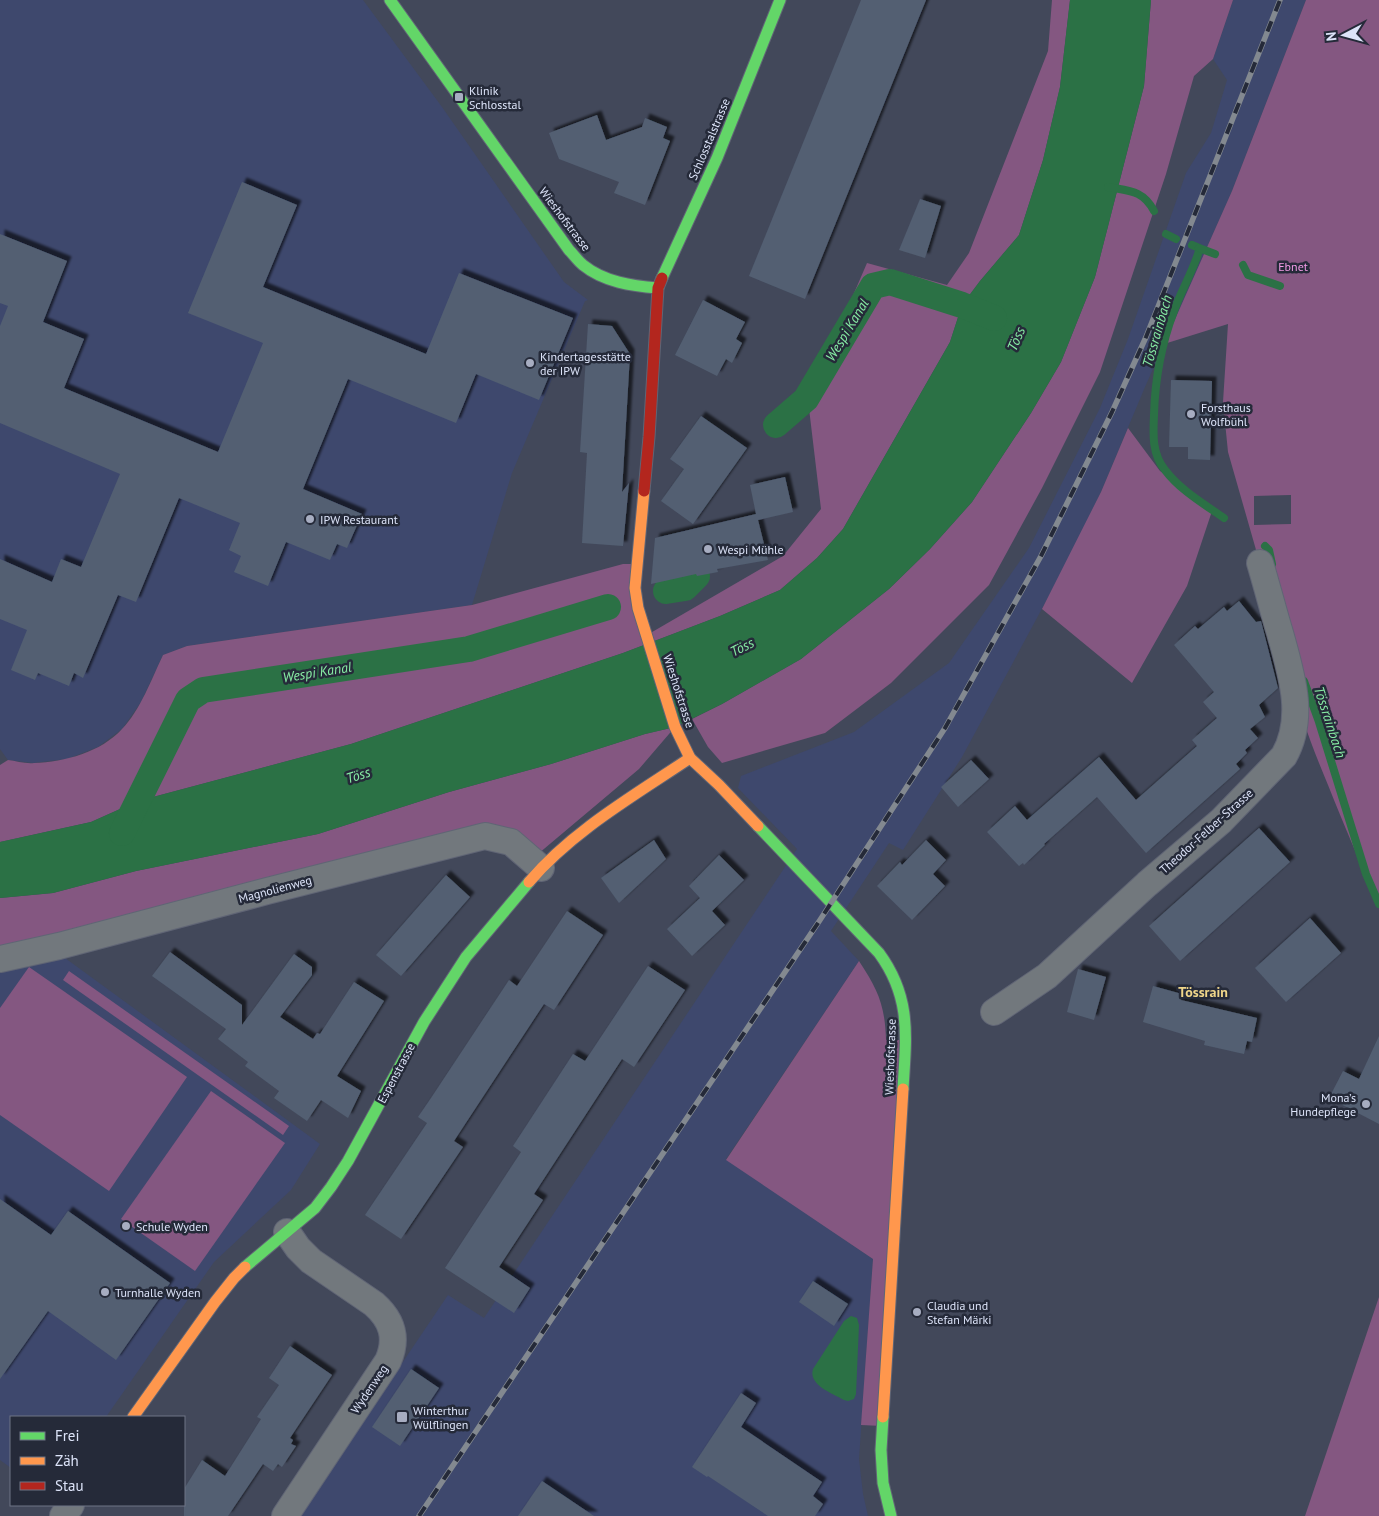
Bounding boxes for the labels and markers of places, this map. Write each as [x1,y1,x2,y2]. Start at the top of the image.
place label: Klinik Schlosstal [469,83,521,112]
marker: Klinik Schlosstal [453,91,465,103]
place label: Kindertagesstätte der IPW [540,349,631,378]
marker: Kindertagesstätte der IPW [524,357,536,369]
place label: Forsthaus Wolfbühl [1201,400,1251,429]
marker: Forsthaus Wolfbühl [1185,408,1197,420]
place label: IPW Restaurant [320,512,398,527]
marker: IPW Restaurant [304,513,316,525]
place label: Wespi Mühle [718,542,784,557]
marker: Wespi Mühle [702,543,714,555]
place label: Mona’s Hundepflege [1290,1090,1356,1119]
marker: Mona’s Hundepflege [1360,1098,1372,1110]
place label: Schule Wyden [136,1219,208,1234]
marker: Schule Wyden [120,1220,132,1232]
place label: Turnhalle Wyden [115,1285,201,1300]
marker: Turnhalle Wyden [99,1286,111,1298]
place label: Claudia und Stefan Märki [927,1298,991,1327]
marker: Claudia und Stefan Märki [911,1306,923,1318]
place label: Winterthur Wülflingen [413,1403,468,1432]
marker: Winterthur Wülflingen [395,1410,409,1424]

